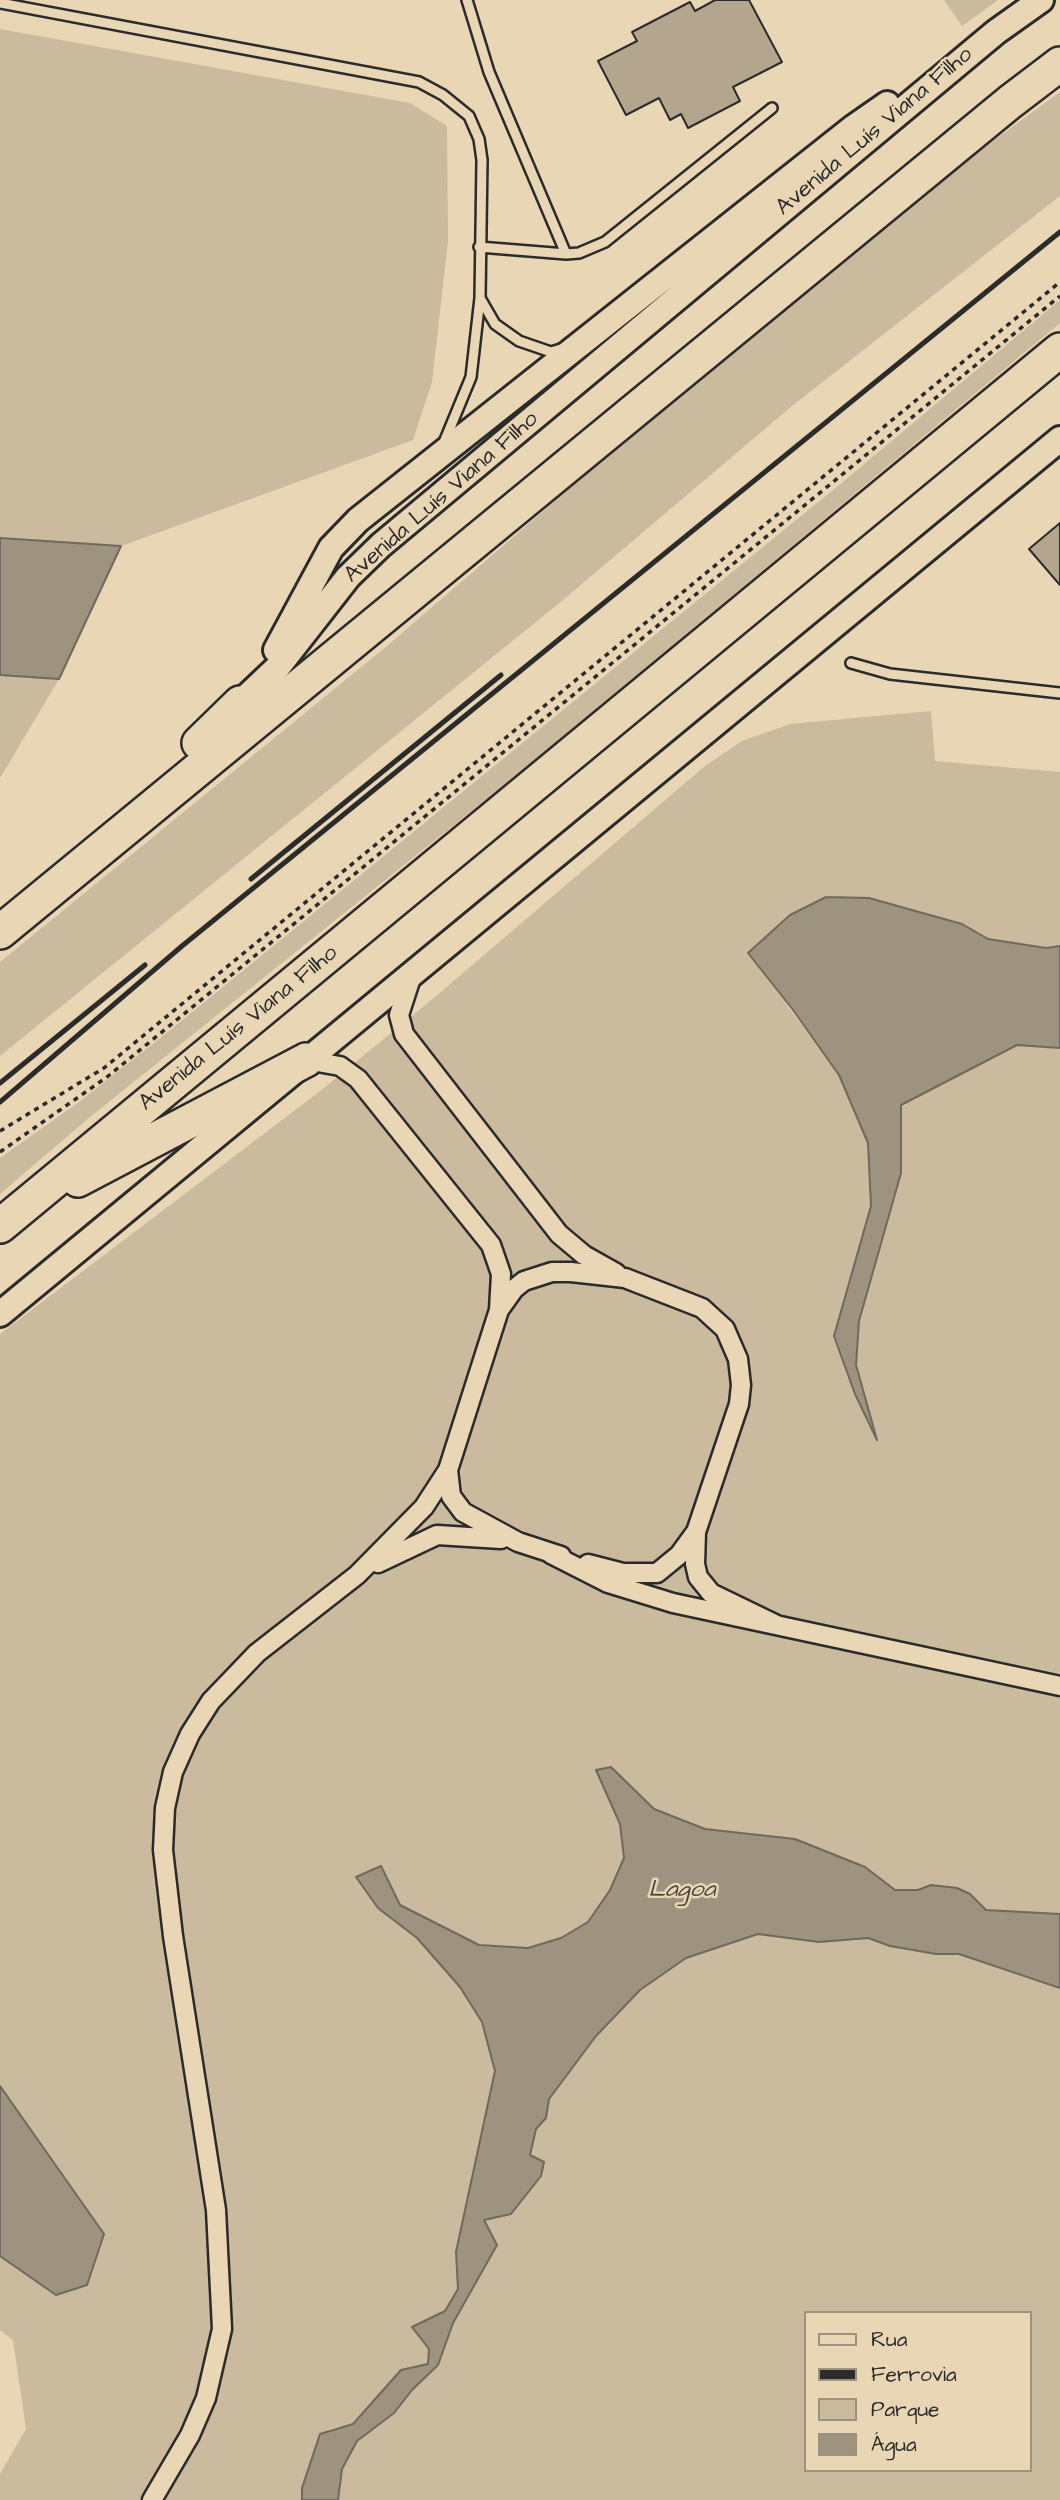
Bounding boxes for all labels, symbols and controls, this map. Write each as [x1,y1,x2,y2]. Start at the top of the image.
street label: Avenida Luís Viana Filho [771,42,979,222]
street label: Avenida Luís Viana Filho [339,406,545,590]
street label: Avenida Luís Viana Filho [134,940,344,1118]
water label: Lagoa [649,1877,715,1905]
legend [804,2311,1032,2472]
text: Rua [871,2325,907,2354]
text: Ferrovia [871,2360,957,2389]
text: Parque [871,2395,939,2424]
text: Água [871,2430,917,2459]

